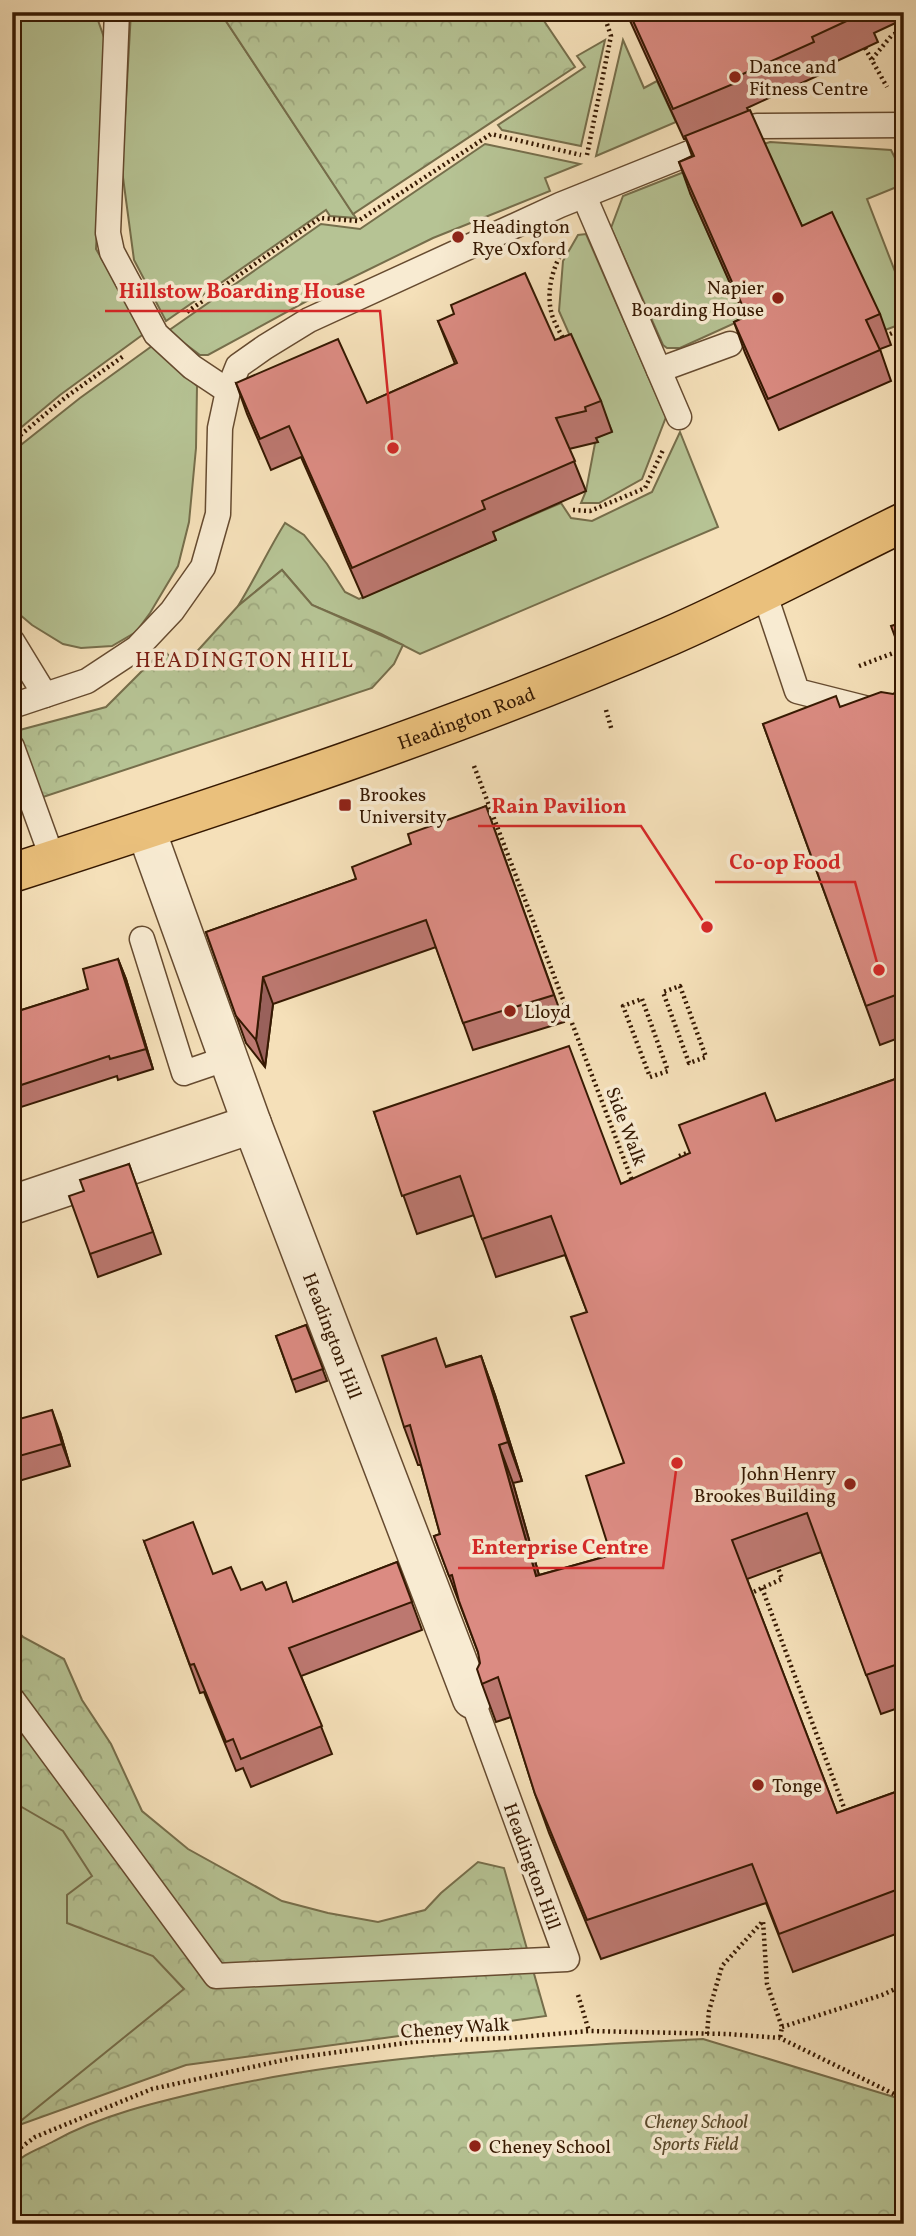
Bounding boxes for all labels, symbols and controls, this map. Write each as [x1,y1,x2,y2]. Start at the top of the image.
place label: Dance and Fitness Centre [749,55,868,103]
marker: Dance and Fitness Centre [727,69,743,85]
place label: Headington Rye Oxford [472,215,570,263]
marker: Headington Rye Oxford [450,229,466,245]
callout: Hillstow Boarding House [105,269,380,311]
place label: Napier Boarding House [631,276,764,324]
text: Hillstow Boarding House [119,278,365,307]
marker: Napier Boarding House [770,290,786,306]
district label: HEADINGTON HILL [135,647,355,676]
street label: Headington Road [394,682,539,757]
place label: Brookes University [359,783,447,831]
callout: Rain Pavilion [478,784,641,826]
text: Rain Pavilion [492,793,627,822]
marker: Brookes University [337,797,353,813]
callout: Co-op Food [715,840,855,882]
text: Co-op Food [729,849,841,878]
place label: Lloyd [524,1000,571,1026]
marker: Lloyd [502,1003,518,1019]
street label: Side Walk [598,1084,652,1170]
street label: Headington Hill [295,1269,367,1404]
place label: John Henry Brookes Building [694,1462,836,1510]
marker: John Henry Brookes Building [842,1476,858,1492]
callout: Enterprise Centre [458,1526,663,1568]
text: Enterprise Centre [472,1534,648,1563]
place label: Tonge [772,1774,822,1800]
marker: Tonge [750,1777,766,1793]
street label: Headington Hill [496,1800,566,1934]
street label: Cheney Walk [400,2012,510,2046]
park label: Cheney School Sports Field [644,2110,748,2158]
place label: Cheney School [489,2135,611,2161]
marker: Cheney School [467,2138,483,2154]

